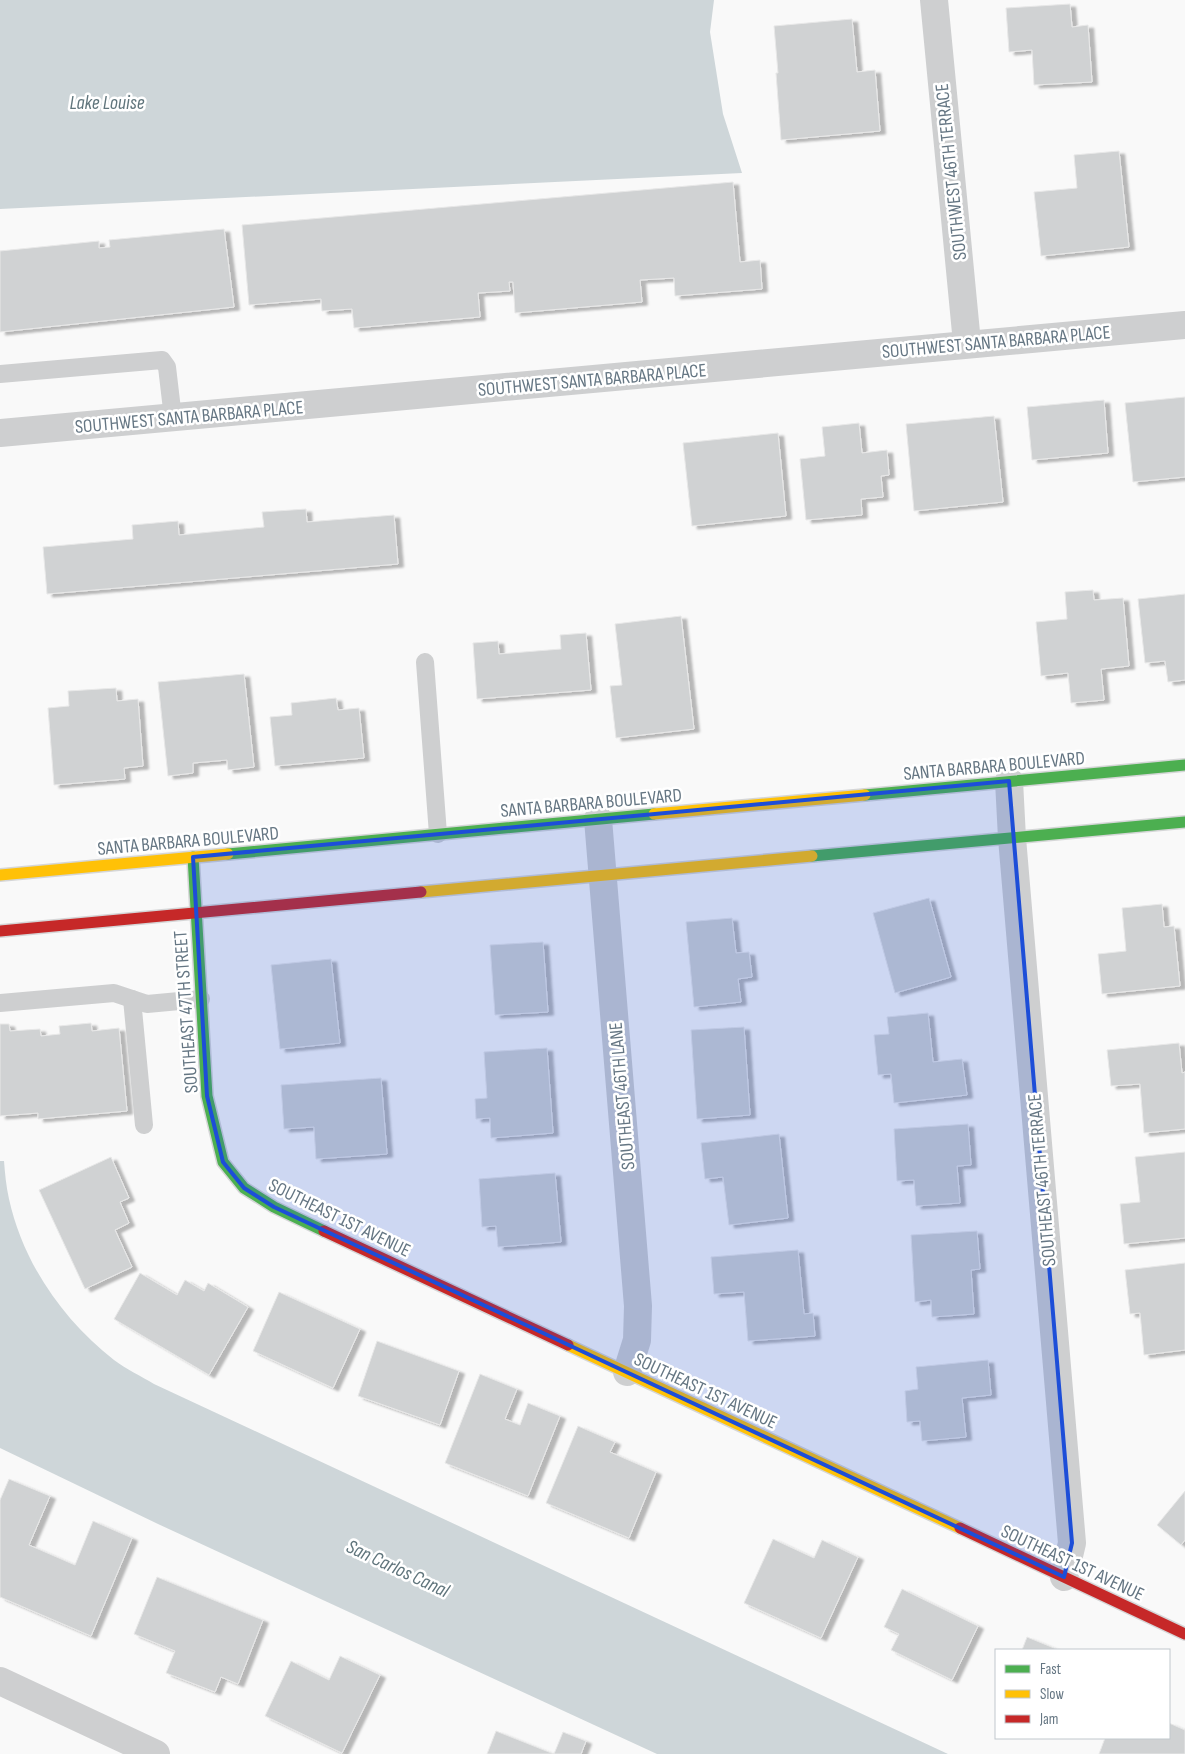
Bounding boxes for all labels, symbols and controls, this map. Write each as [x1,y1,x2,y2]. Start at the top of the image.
street label: SOUTHWEST 46TH TERRACE [931,82,972,261]
water label: Lake Louise [70,91,145,115]
street label: SOUTHWEST SANTA BARBARA PLACE [881,321,1111,364]
street label: SOUTHWEST SANTA BARBARA PLACE [477,359,707,402]
street label: SOUTHWEST SANTA BARBARA PLACE [74,396,304,439]
street label: SANTA BARBARA BOULEVARD [902,747,1086,786]
street label: SANTA BARBARA BOULEVARD [499,784,683,823]
street label: SANTA BARBARA BOULEVARD [96,822,280,861]
street label: SOUTHEAST 47TH STREET [169,930,204,1094]
street label: SOUTHEAST 46TH LANE [605,1021,640,1171]
street label: SOUTHEAST 46TH TERRACE [1023,1093,1061,1267]
street label: SOUTHEAST 1ST AVENUE [265,1174,414,1263]
street label: SOUTHEAST 1ST AVENUE [630,1348,780,1435]
street label: SOUTHEAST 1ST AVENUE [997,1520,1147,1607]
water label: San Carlos Canal [342,1535,454,1604]
legend [995,1649,1170,1739]
text: Fast [1040,1660,1062,1679]
text: Slow [1040,1685,1064,1704]
text: Jam [1039,1710,1058,1729]

